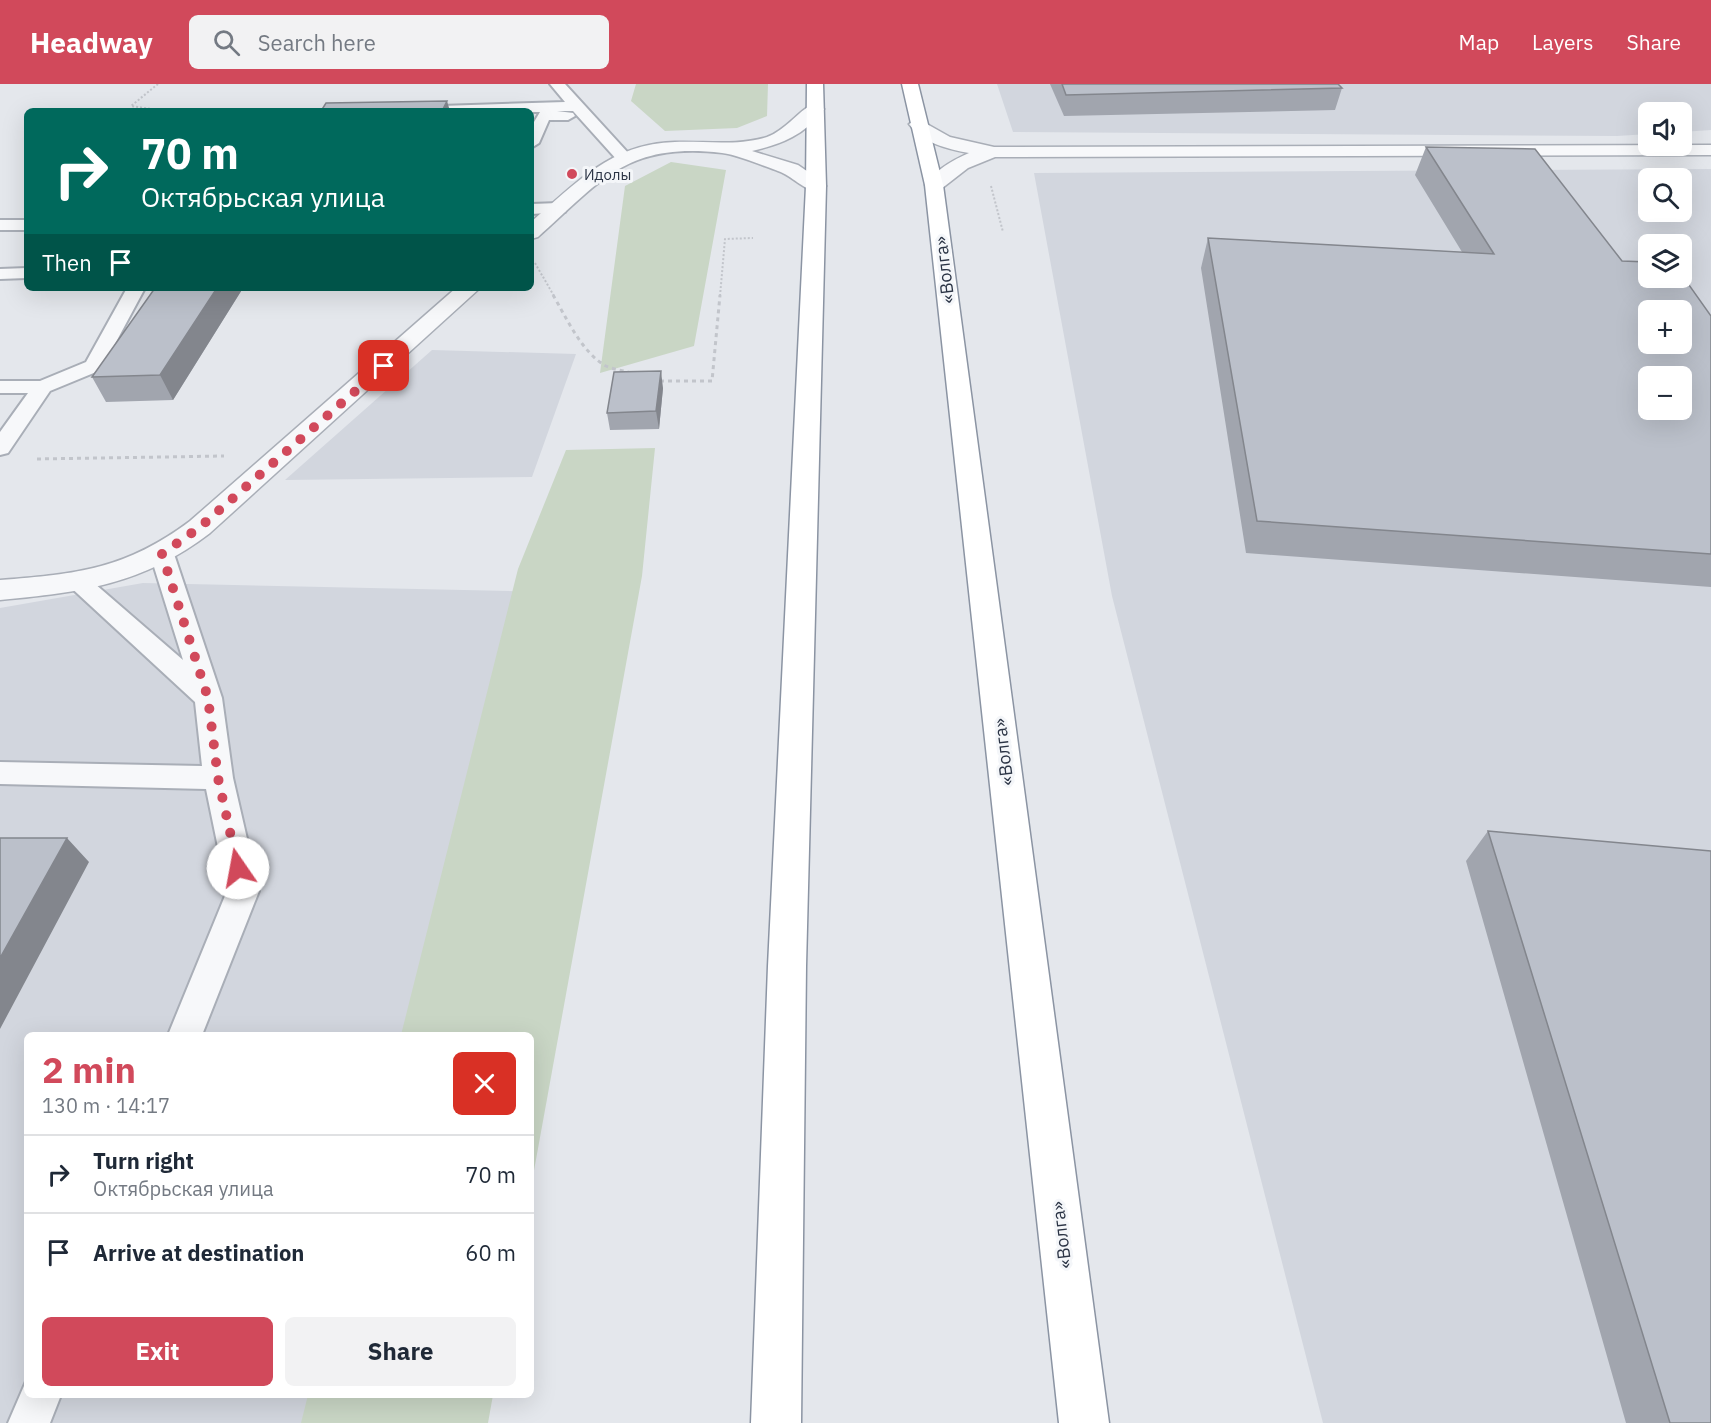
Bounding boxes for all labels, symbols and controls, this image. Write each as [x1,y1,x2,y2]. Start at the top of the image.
search box [189,15,609,69]
text: Headway [30,24,153,61]
icon: search [210,26,243,59]
text: Search here [258,28,376,57]
text: Map [1459,28,1499,56]
text: Layers [1532,28,1594,56]
text: Share [1627,28,1681,56]
map controls [1638,102,1692,420]
button: sound [1638,102,1692,156]
text: 70 m [141,126,239,181]
icon: right [42,132,120,210]
place label: Идолы [584,165,631,184]
marker: Идолы [565,167,579,181]
button: search [1638,168,1692,222]
text: Октябрьская улица [141,179,385,214]
button: layers [1638,234,1692,288]
street label: «Волга» [928,235,960,305]
icon: arrive [104,246,137,279]
text: Then [42,248,92,277]
button: + [1638,300,1692,354]
pin [358,340,409,391]
icon: arrive [367,349,400,382]
button: − [1638,366,1692,420]
street label: «Волга» [987,717,1019,787]
position arrow [206,836,270,900]
text: 2 min [42,1046,136,1093]
button: close [453,1052,516,1115]
text: 130 m · 14:17 [42,1092,170,1119]
text: Turn right [93,1146,194,1175]
icon: right [42,1158,75,1191]
text: 70 m [465,1160,516,1189]
text: Октябрьская улица [93,1175,274,1202]
street label: «Волга» [1045,1200,1077,1270]
icon: arrive [42,1236,75,1269]
text: Arrive at destination [93,1238,304,1267]
text: 60 m [465,1238,516,1267]
button: Exit [42,1317,273,1386]
button: Share [285,1317,516,1386]

